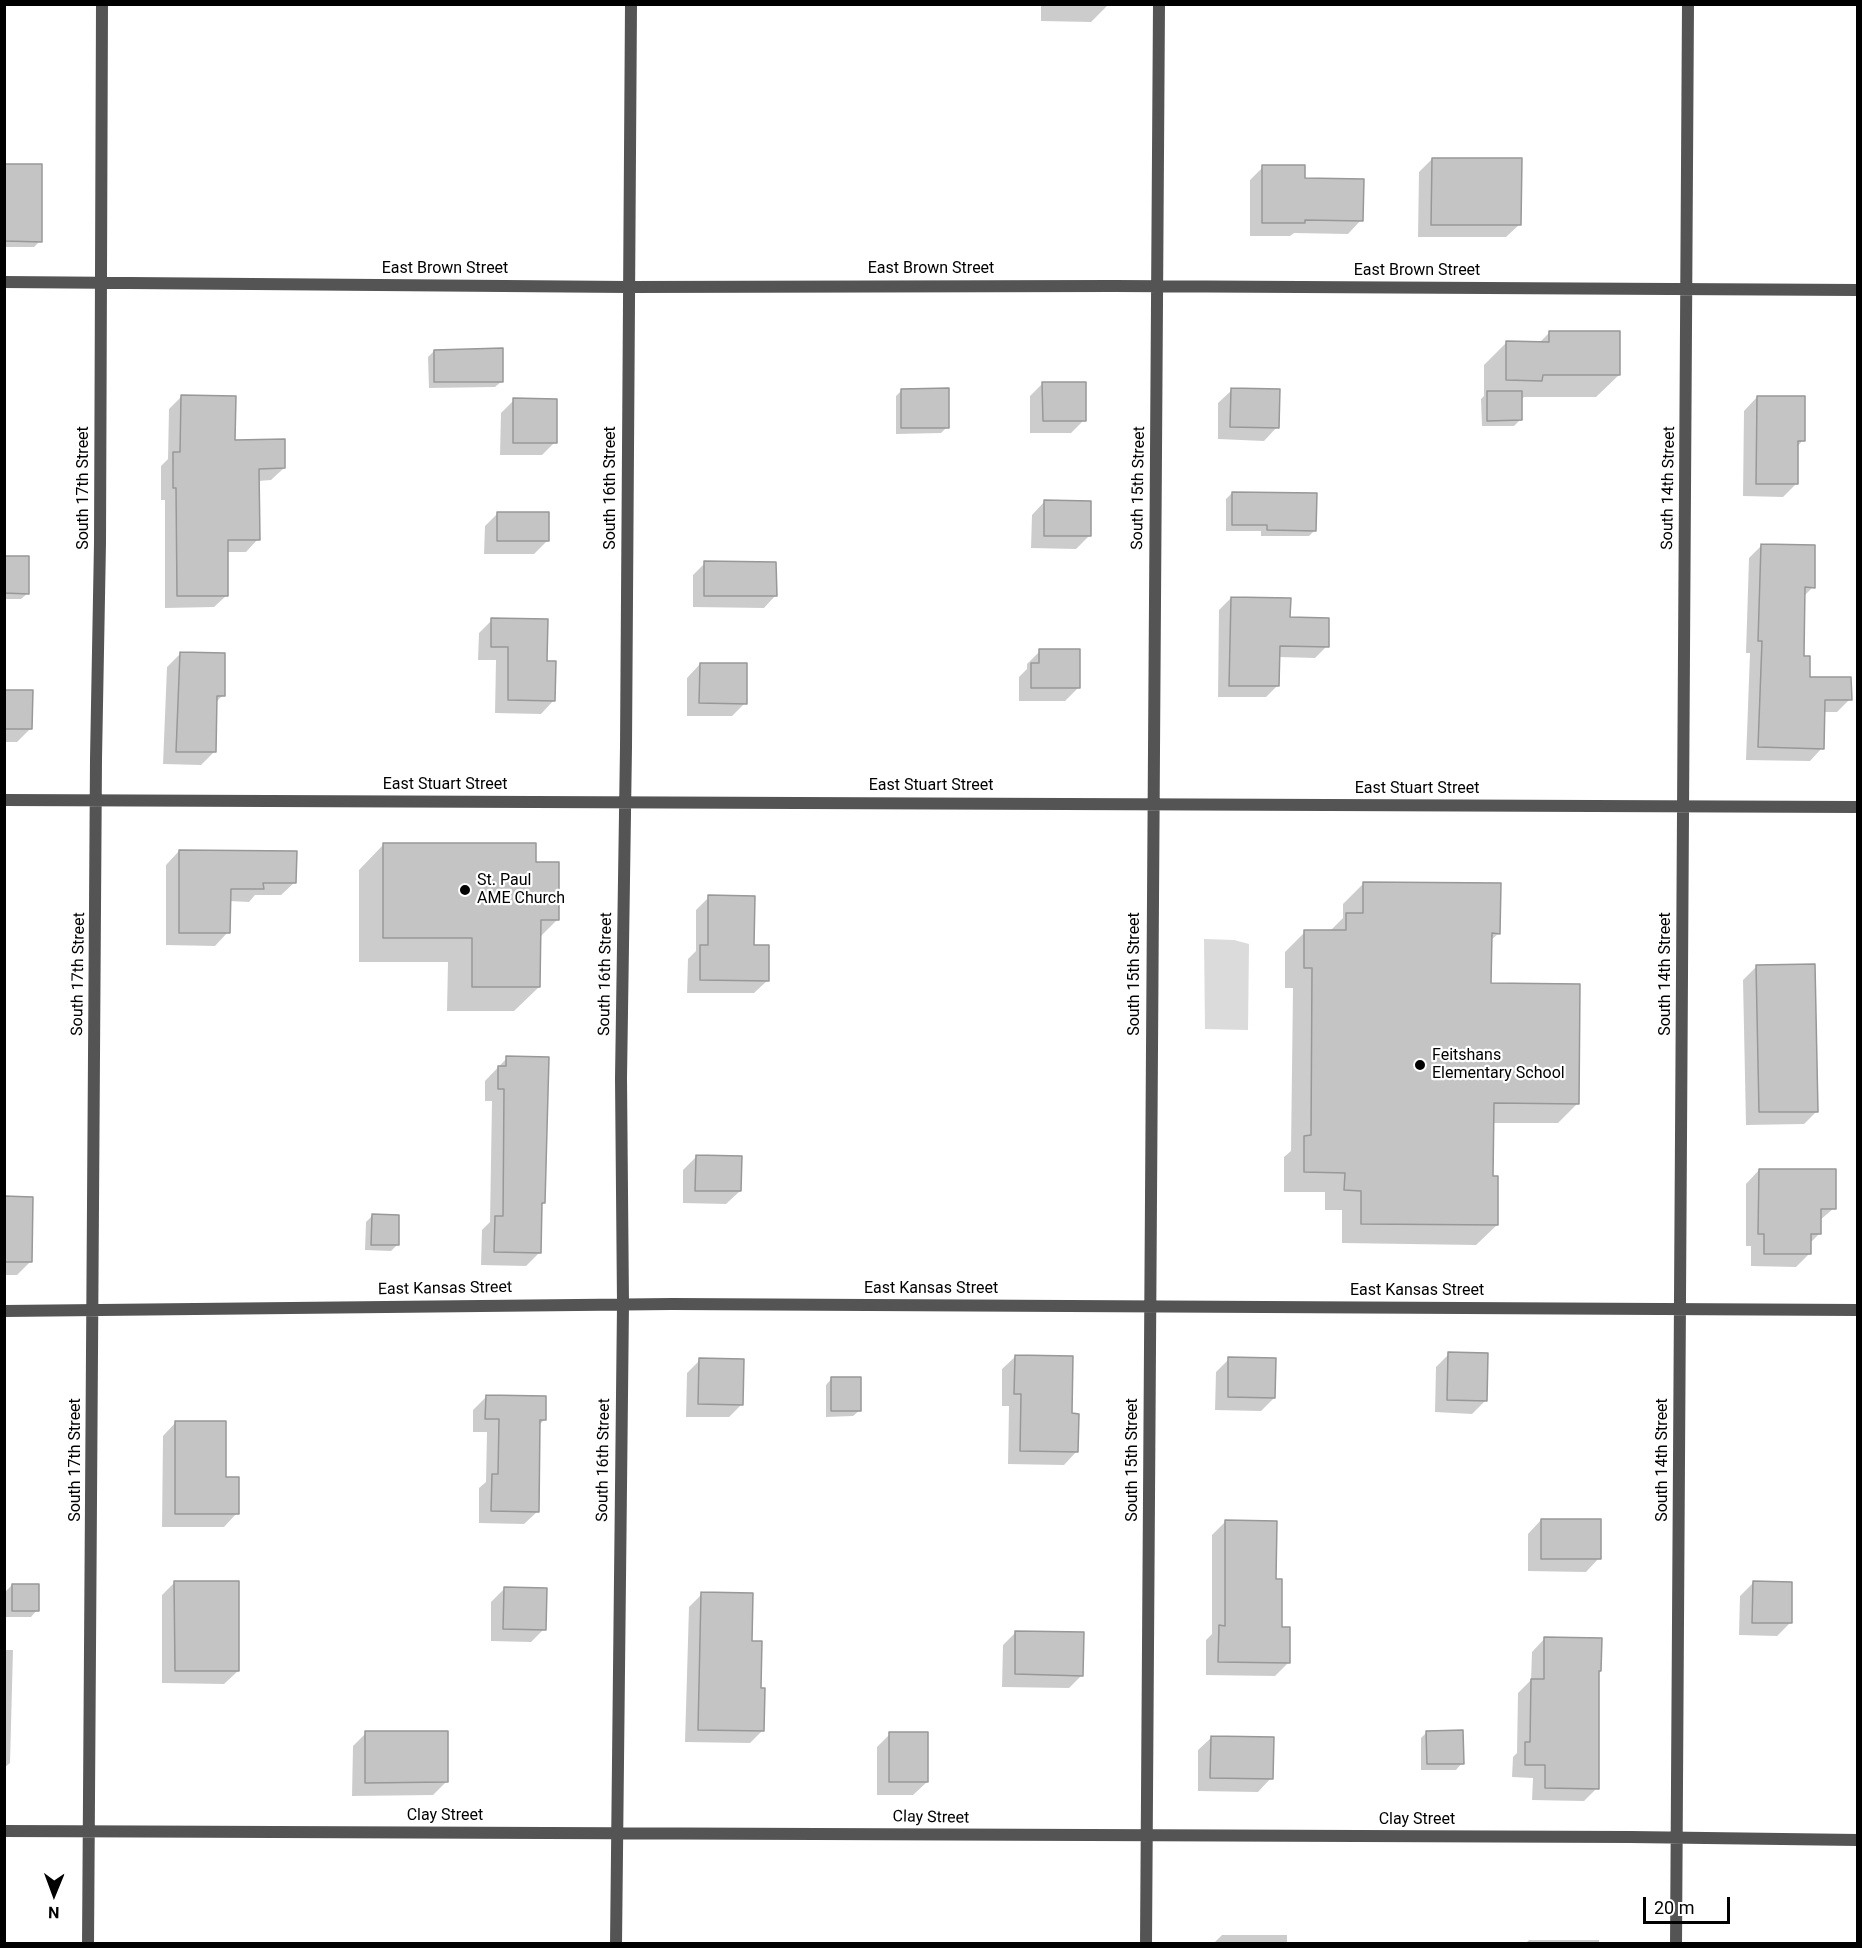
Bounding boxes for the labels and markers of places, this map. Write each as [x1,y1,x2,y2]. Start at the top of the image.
place label: St. Paul AME Church [477,871,565,909]
marker: St. Paul AME Church [458,883,472,897]
place label: Feitshans Elementary School [1432,1046,1565,1084]
marker: Feitshans Elementary School [1413,1058,1427,1072]

